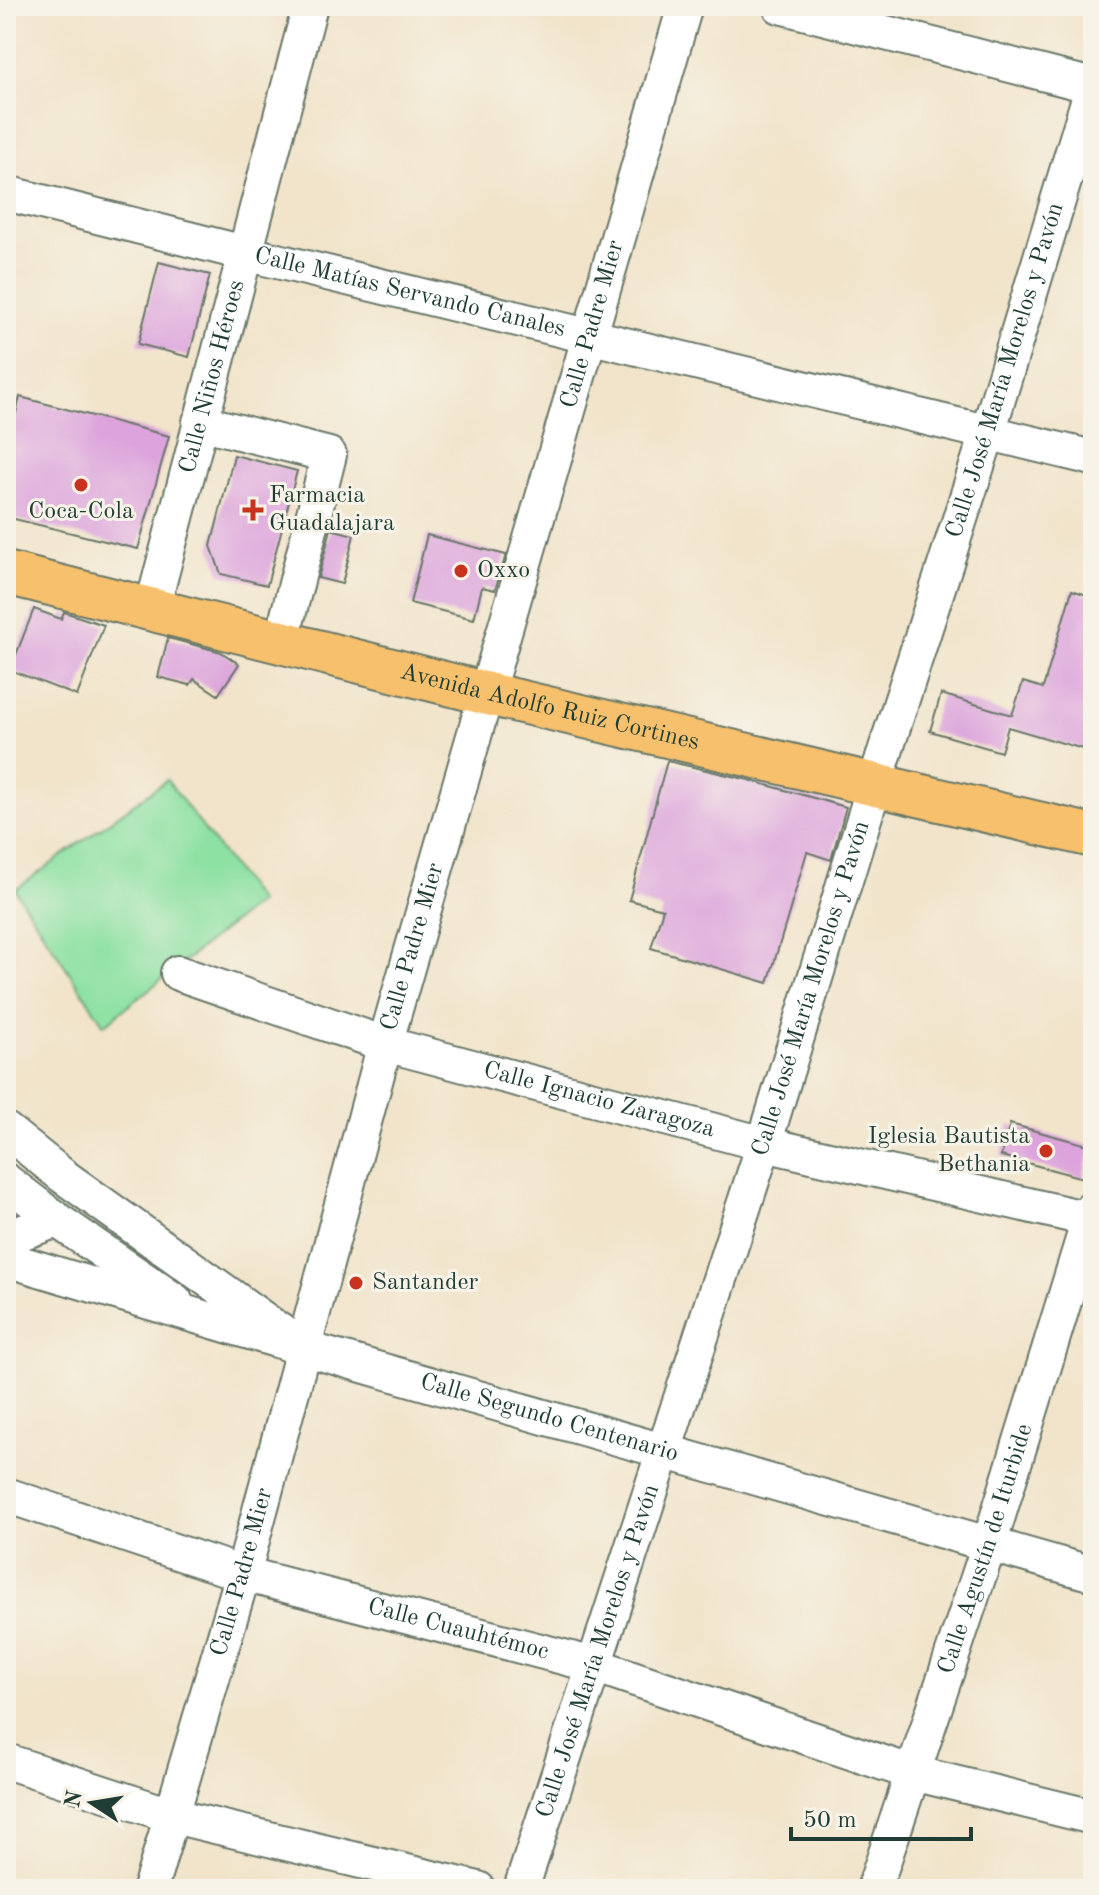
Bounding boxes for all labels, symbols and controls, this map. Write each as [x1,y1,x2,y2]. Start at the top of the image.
street label: Calle José María Morelos y Pavón [943,200,1069,541]
street label: Calle Padre Mier [557,238,629,411]
street label: Calle Matías Servando Canales [252,244,568,342]
street label: Calle Niños Héroes [176,278,250,476]
marker: Coca-Cola [72,476,90,494]
place label: Farmacia Guadalajara [269,484,395,536]
place label: Coca-Cola [28,500,134,524]
marker: Farmacia Guadalajara [244,501,262,519]
place label: Oxxo [477,559,530,583]
marker: Oxxo [452,562,470,580]
street label: Avenida Adolfo Ruiz Cortines [397,660,701,755]
street label: Calle José María Morelos y Pavón [749,818,875,1159]
street label: Calle Padre Mier [377,860,449,1034]
street label: Calle Ignacio Zaragoza [481,1058,717,1142]
place label: Iglesia Bautista Bethania [868,1125,1030,1177]
marker: Iglesia Bautista Bethania [1037,1142,1055,1160]
place label: Santander [372,1271,478,1295]
marker: Santander [347,1274,365,1292]
street label: Calle Segundo Centenario [417,1370,681,1467]
street label: Calle Agustín de Iturbide [935,1421,1037,1677]
street label: Calle José María Morelos y Pavón [533,1481,664,1821]
street label: Calle Padre Mier [207,1485,277,1659]
street label: Calle Cuauhtémoc [365,1595,551,1665]
north arrow [52,1763,132,1843]
text: N [62,1789,87,1810]
scale bar [791,1791,971,1841]
text: 50 m [803,1809,857,1833]

